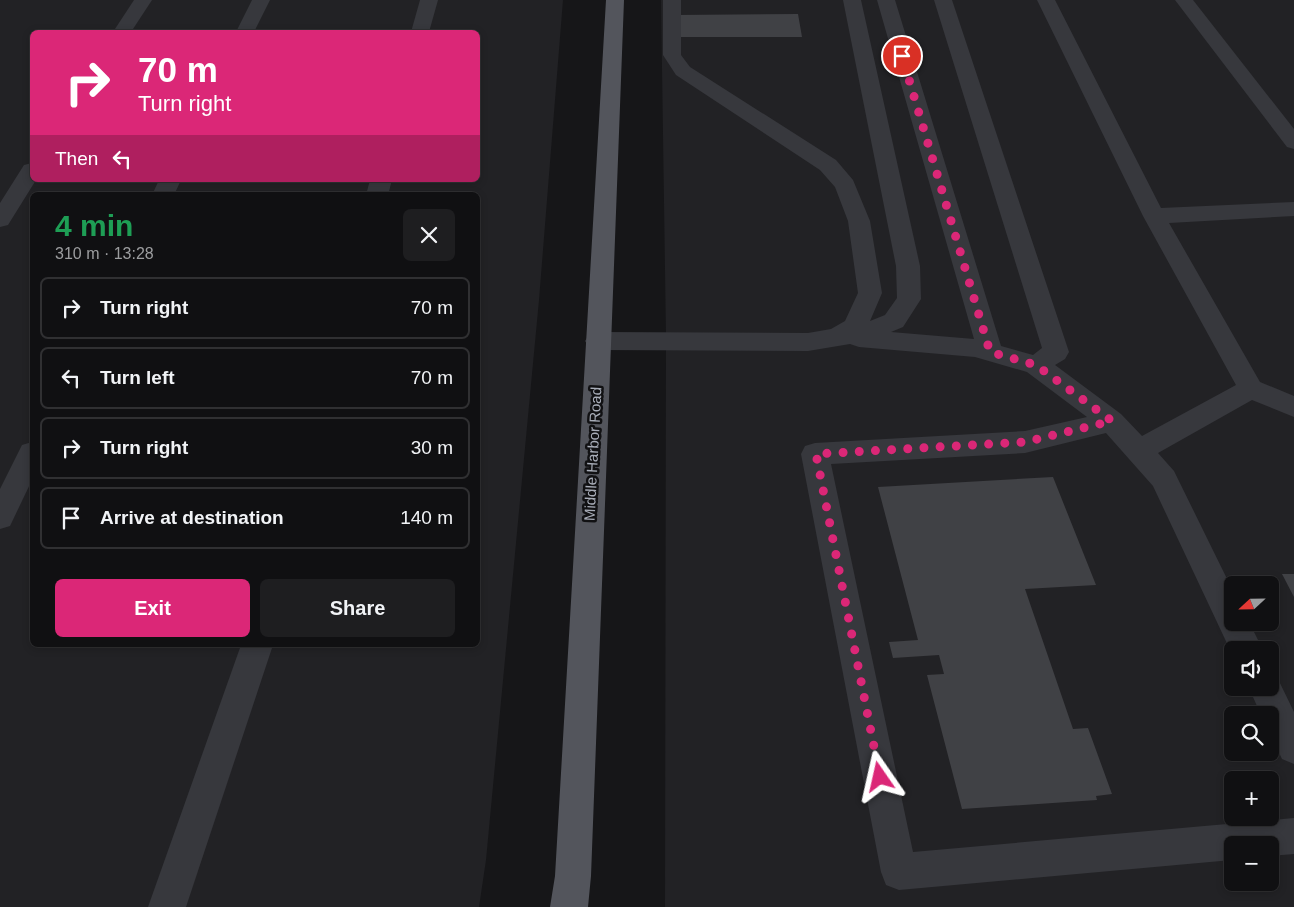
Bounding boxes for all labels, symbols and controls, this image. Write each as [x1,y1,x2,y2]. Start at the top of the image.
pin [881,35,923,77]
icon: arrive [888,42,916,70]
icon: right [55,50,120,115]
text: 70 m [138,50,218,89]
text: Turn right [138,91,231,116]
icon: left [108,145,136,173]
text: Then [55,148,98,169]
text: 4 min [55,209,133,242]
button: close [403,209,455,261]
text: 310 m · 13:28 [55,245,154,262]
icon: right [57,294,85,322]
text: Turn right [100,297,188,318]
text: 70 m [411,297,453,318]
icon: left [57,364,85,392]
text: Turn left [100,367,175,388]
text: 70 m [411,367,453,388]
street label: Middle Harbor Road [580,387,605,521]
icon: right [57,434,85,462]
text: Turn right [100,437,188,458]
text: 30 m [411,437,453,458]
icon: arrive [57,504,85,532]
text: Arrive at destination [100,507,284,528]
text: 140 m [400,507,453,528]
north arrow [1224,576,1279,631]
map controls [1224,576,1279,891]
button: Exit [55,579,250,637]
button: Share [260,579,455,637]
button: sound [1224,641,1279,696]
button: search [1224,706,1279,761]
position arrow [853,750,905,802]
button: + [1224,771,1279,826]
button: − [1224,836,1279,891]

